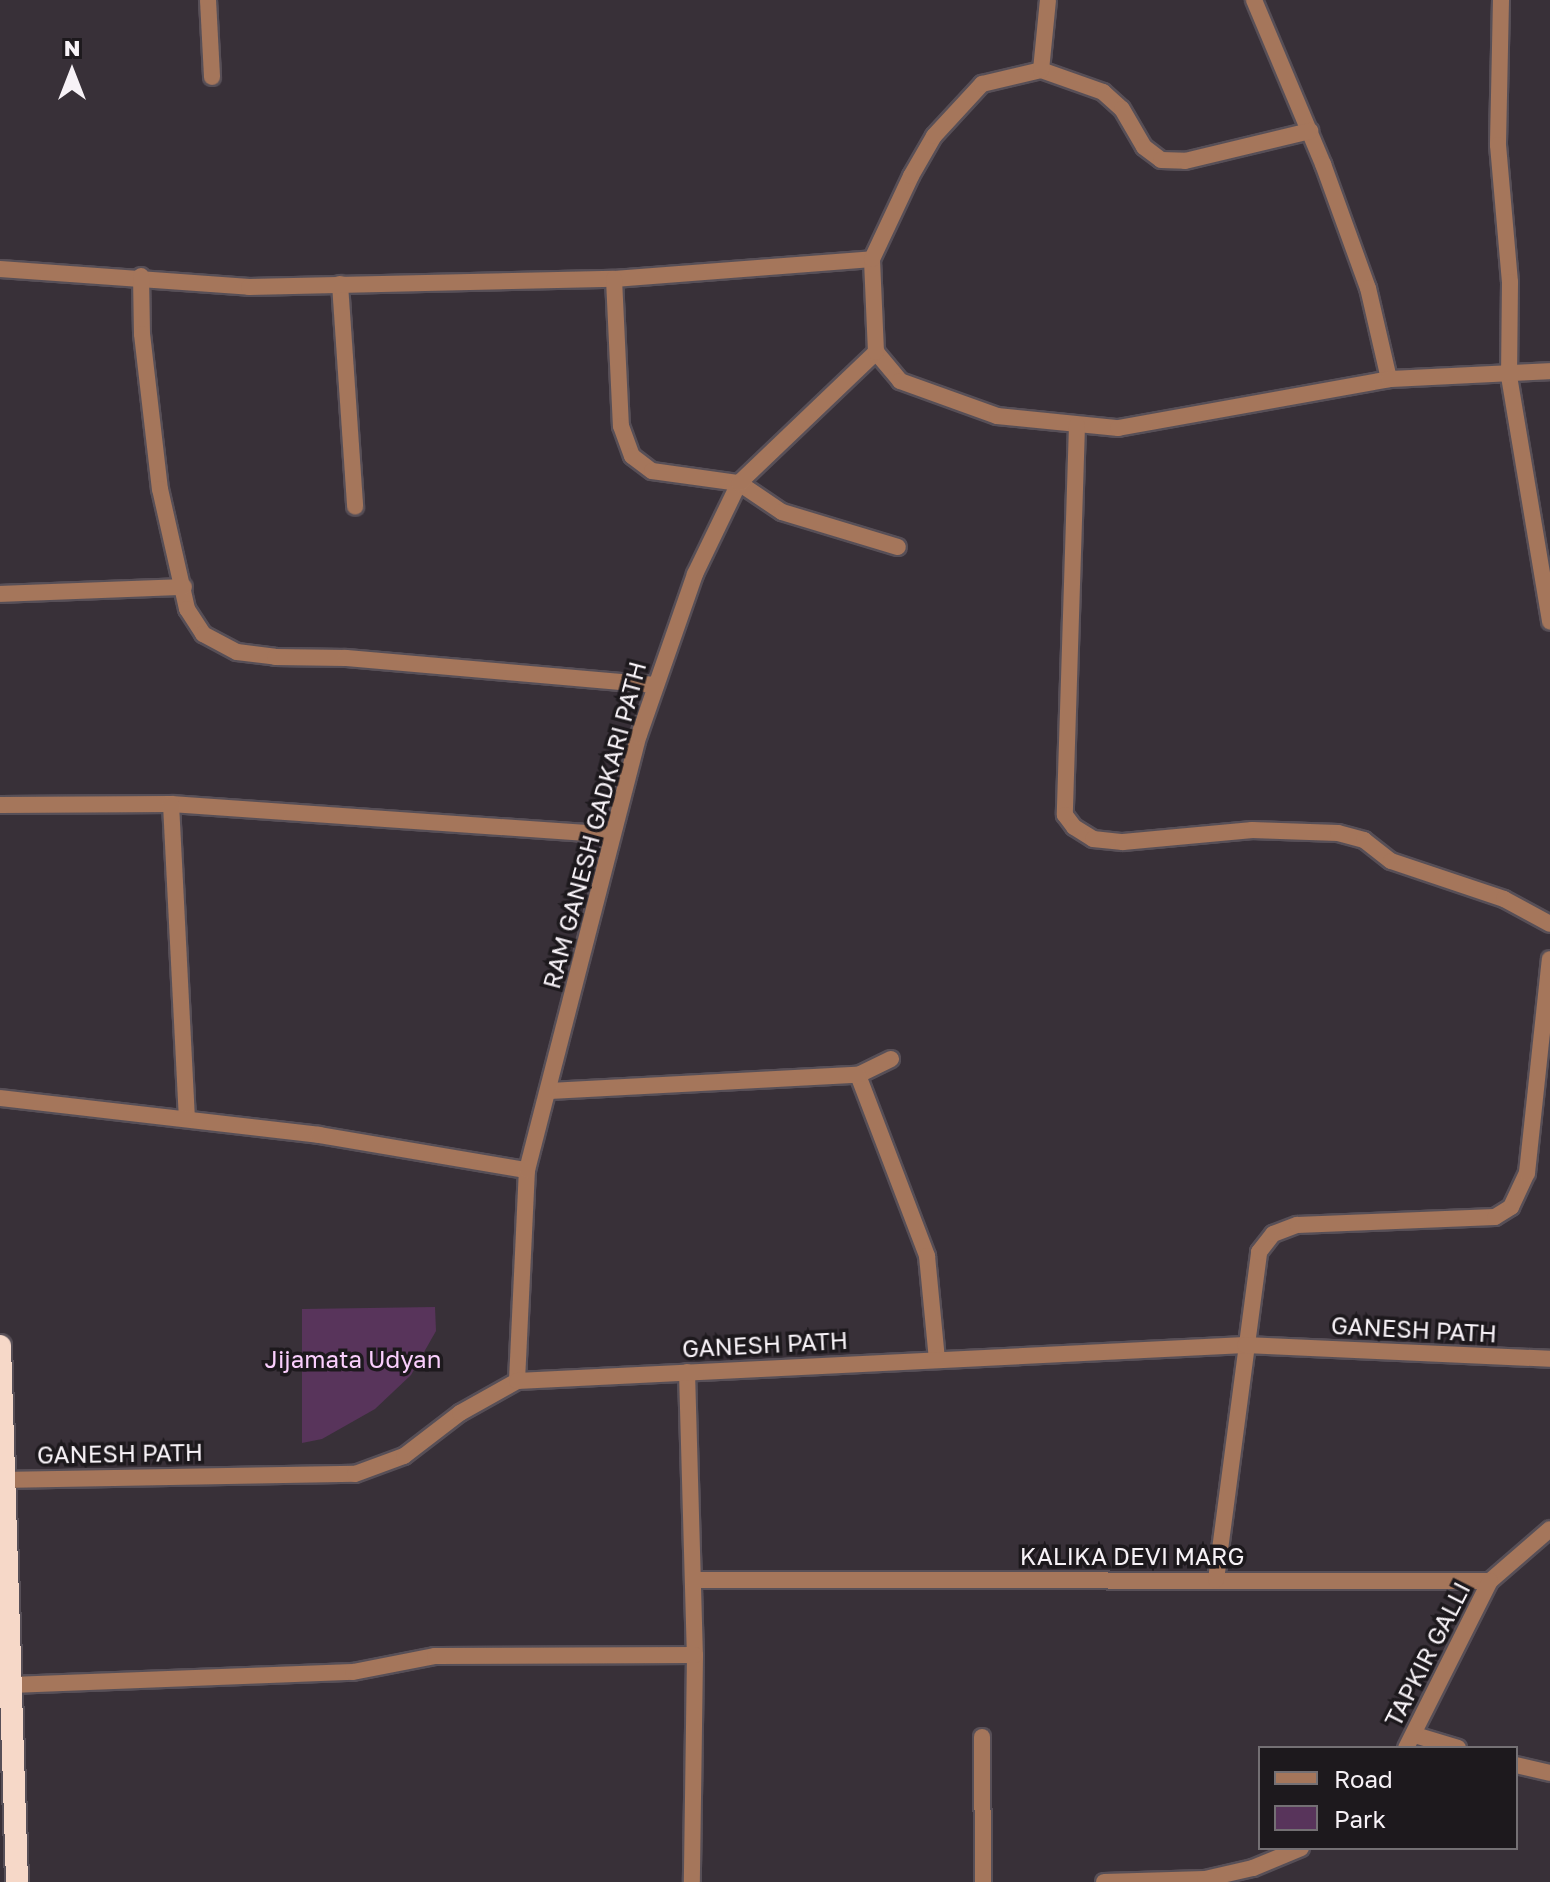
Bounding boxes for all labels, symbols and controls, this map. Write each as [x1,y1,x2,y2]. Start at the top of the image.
north arrow [32,32,112,112]
text: N [64,34,80,61]
street label: RAM GANESH GADKARI PATH [536,658,652,992]
street label: GANESH PATH [1330,1310,1498,1348]
street label: GANESH PATH [681,1325,849,1363]
park label: Jijamata Udyan [265,1345,441,1373]
street label: GANESH PATH [37,1437,203,1469]
street label: KALIKA DEVI MARG [1020,1542,1244,1570]
street label: TAPKIR GALLI [1378,1577,1476,1731]
legend [1258,1746,1518,1850]
text: Road [1334,1764,1393,1793]
text: Park [1334,1804,1386,1833]

